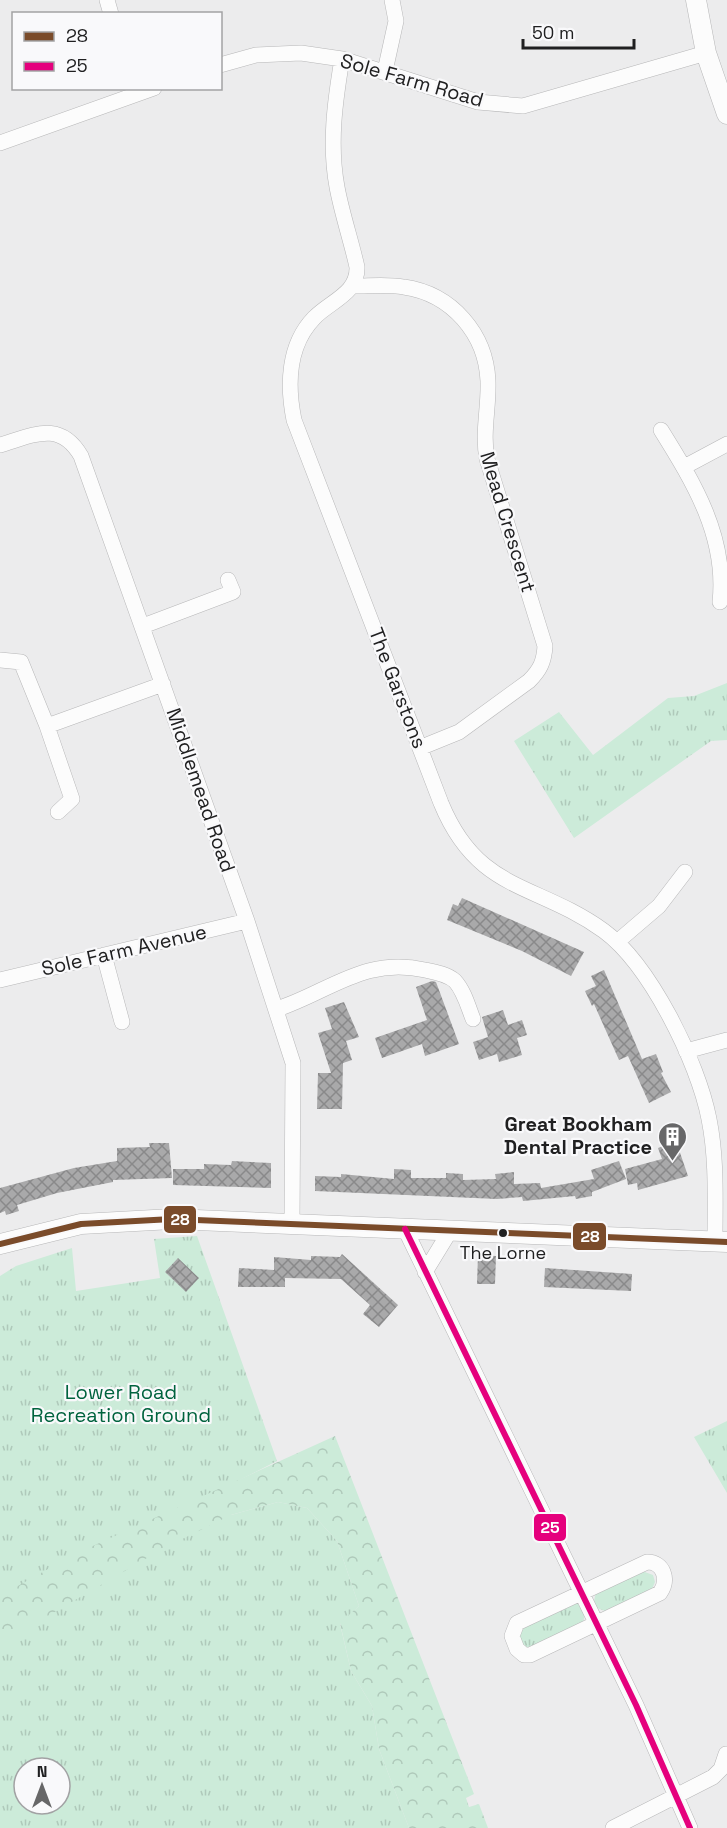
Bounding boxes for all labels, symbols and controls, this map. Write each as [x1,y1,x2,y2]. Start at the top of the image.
legend [12,12,222,90]
scale bar [523,12,634,50]
text: 50 m [532,21,574,44]
text: 28 [66,24,88,47]
street label: Sole Farm Road [337,47,487,113]
text: 25 [66,54,88,77]
street label: Mead Crescent [474,448,542,596]
street label: The Garstons [363,624,433,752]
street label: Middlemead Road [161,704,241,876]
street label: Sole Farm Avenue [39,918,209,982]
place label: Great Bookham Dental Practice [504,1111,652,1160]
building icon: Great Bookham Dental Practice [657,1120,689,1162]
line badge: 28 [163,1205,197,1234]
text: 28 [170,1209,190,1230]
line badge: 28 [572,1222,607,1251]
text: 28 [580,1226,600,1247]
marker: The Lorne [497,1227,509,1239]
place label: The Lorne [460,1241,546,1264]
park label: Lower Road Recreation Ground [31,1379,211,1428]
line badge: 25 [533,1513,567,1542]
text: 25 [540,1517,560,1538]
north arrow [12,1756,72,1816]
text: N [37,1761,47,1782]

